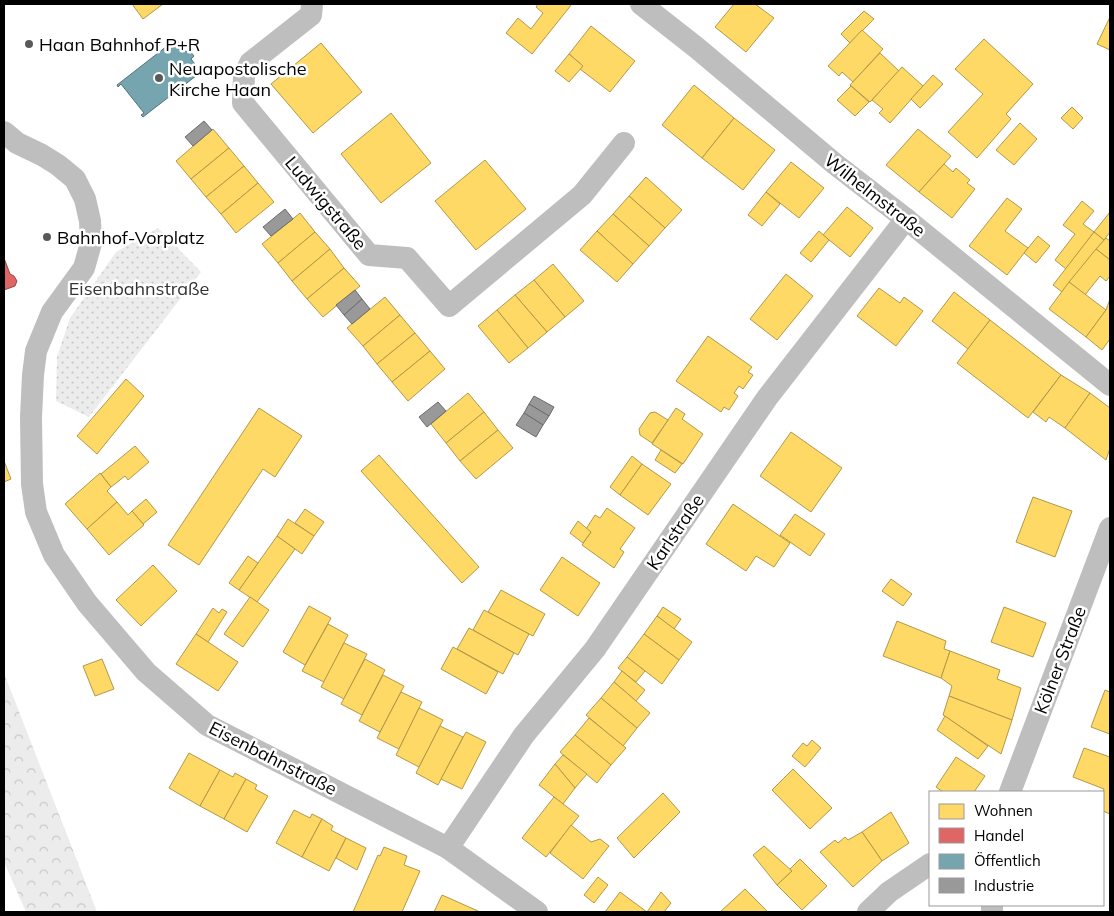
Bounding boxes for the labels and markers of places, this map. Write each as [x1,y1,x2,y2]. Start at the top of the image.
place label: Haan Bahnhof P+R [39,33,200,56]
marker: Haan Bahnhof P+R [23,38,35,50]
place label: Neuapostolische Kirche Haan [169,57,307,101]
marker: Neuapostolische Kirche Haan [153,72,165,84]
place label: Bahnhof-Vorplatz [57,226,205,249]
marker: Bahnhof-Vorplatz [41,231,53,243]

